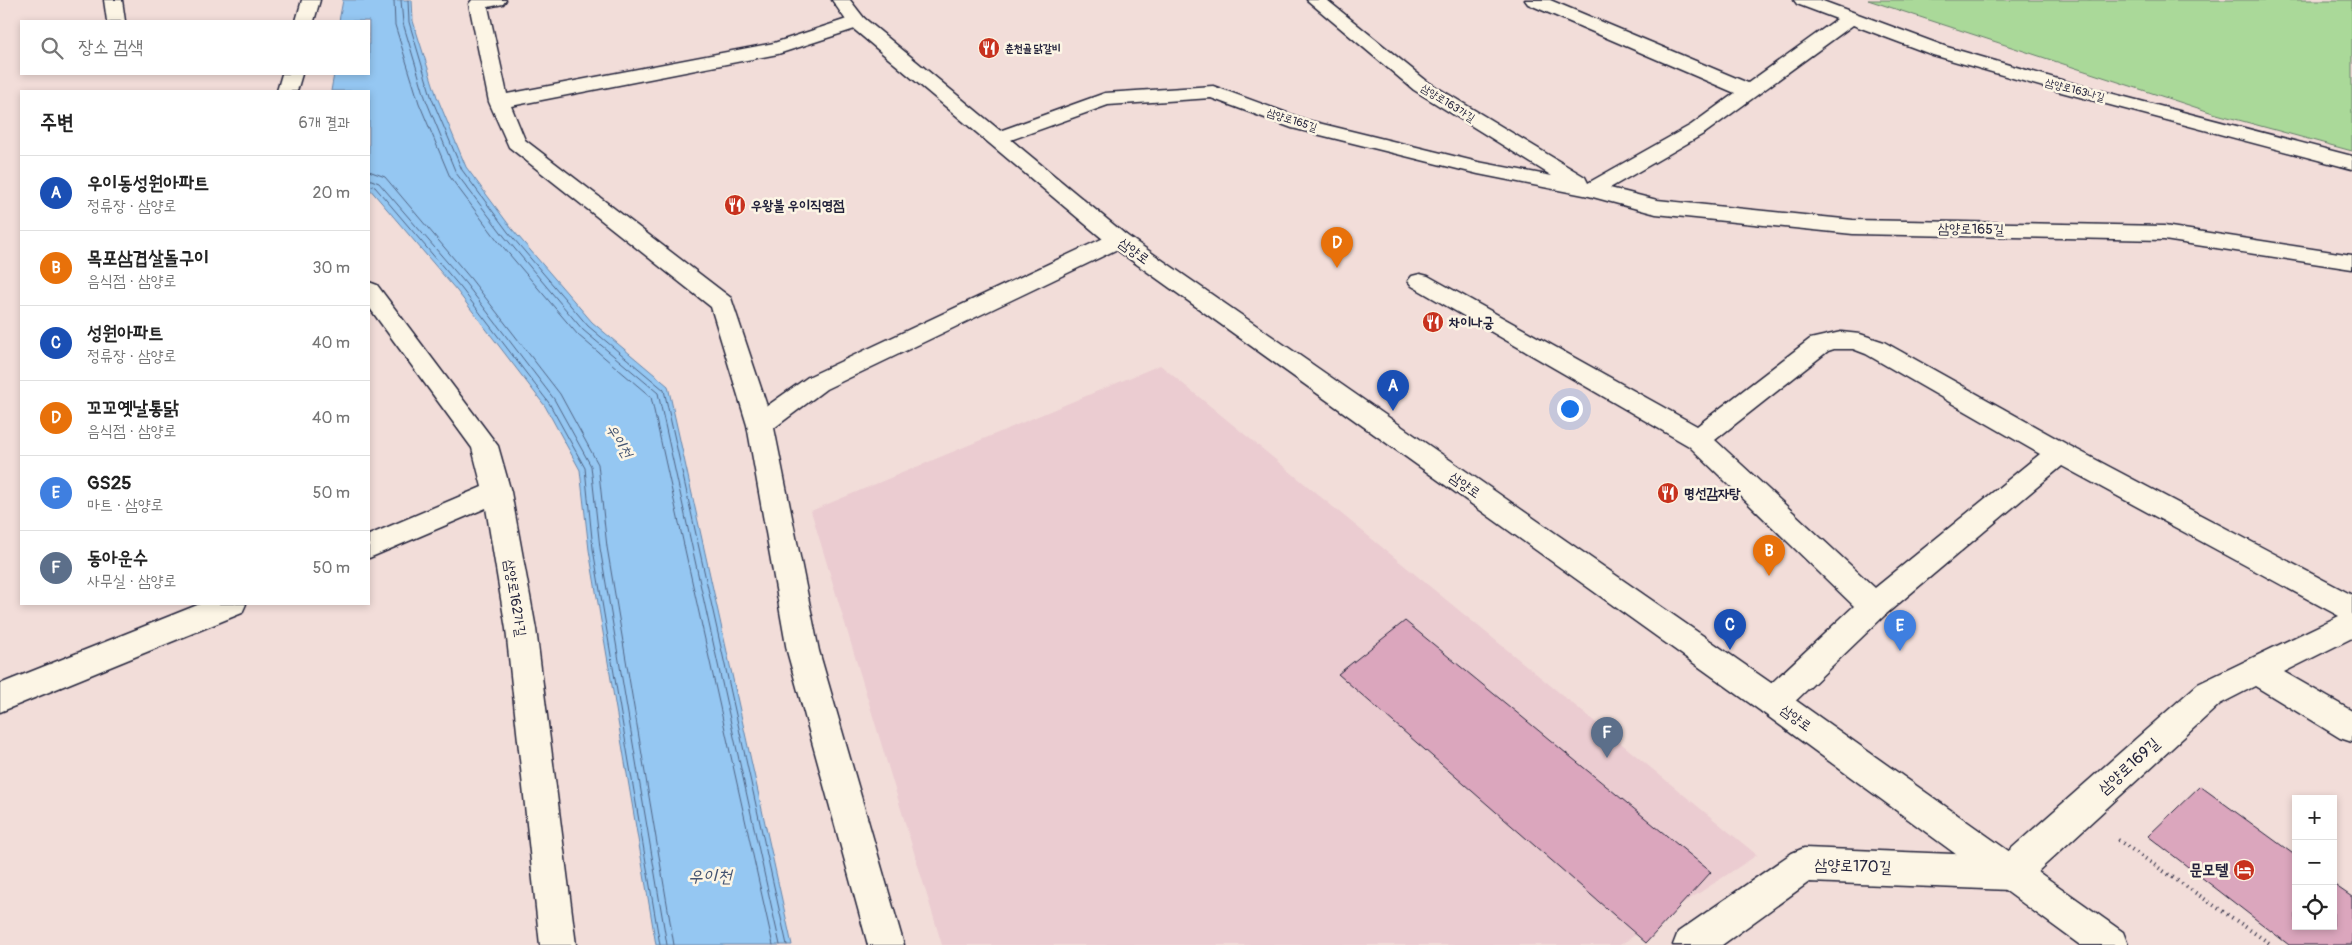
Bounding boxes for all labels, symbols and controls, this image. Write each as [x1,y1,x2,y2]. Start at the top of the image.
search box [20,20,370,75]
icon: search [38,34,66,62]
text: 장소 검색 [78,35,143,59]
restaurant icon: 춘천골 닭갈비 [977,36,1001,60]
place label: 춘천골 닭갈비 [1005,42,1061,55]
street label: 삼양로163나길 [2044,76,2106,104]
street label: 삼양로163가길 [1419,81,1477,125]
street label: 삼양로165길 [1265,106,1319,134]
text: 주변 [40,109,74,136]
text: 6개 결과 [299,113,350,133]
text: 우이동성원아파트 [87,171,209,195]
text: A [51,183,61,203]
text: 20 m [312,183,350,203]
restaurant icon: 우왕불 우이직영점 [723,193,747,217]
text: 정류장 · 삼양로 [87,196,176,216]
place label: 우왕불 우이직영점 [751,197,845,214]
street label: 삼양로165길 [1938,220,2005,238]
pin: D [1321,227,1353,268]
street label: 삼양로 [1115,234,1153,268]
text: 목포삼겹살돌구이 [87,246,209,270]
text: B [51,258,61,278]
text: 30 m [312,258,350,278]
text: 음식점 · 삼양로 [87,271,176,291]
restaurant icon: 차이나궁 [1421,310,1445,334]
place label: 차이나궁 [1448,314,1494,331]
text: 성원아파트 [87,321,163,345]
text: C [51,333,61,353]
text: 40 m [312,333,350,353]
text: 정류장 · 삼양로 [87,346,176,366]
pin: A [1377,370,1409,411]
text: 꼬꼬옛날통닭 [87,396,179,420]
your location [1557,396,1583,422]
text: D [51,408,61,428]
text: 40 m [312,408,350,428]
text: 음식점 · 삼양로 [87,421,176,441]
water label: 우이천 [602,421,637,463]
street label: 삼양로 [1446,468,1484,502]
text: GS25 [87,471,132,495]
restaurant icon: 명선감자탕 [1656,481,1680,505]
text: E [52,483,60,503]
text: 50 m [313,483,350,503]
place label: 명선감자탕 [1684,485,1741,502]
text: 마트 · 삼양로 [87,495,164,515]
pin: B [1753,535,1785,576]
text: 동아운수 [87,546,148,570]
text: F [51,558,61,578]
text: 50 m [313,558,350,578]
street label: 삼양로162가길 [501,558,530,638]
text: 사무실 · 삼양로 [87,571,176,591]
pin: C [1714,609,1746,650]
pin: E [1884,610,1916,651]
street label: 삼양로 [1777,701,1815,735]
pin: F [1591,717,1623,758]
street label: 삼양로169길 [2094,733,2164,799]
map controls [2292,795,2337,930]
button: + [2292,795,2337,840]
button: − [2292,840,2337,885]
street label: 삼양로170길 [1814,855,1892,877]
hotel icon: 문모텔 [2232,858,2256,882]
place label: 문모텔 [2189,860,2229,880]
water label: 우이천 [688,865,733,888]
button: locate [2292,885,2337,930]

